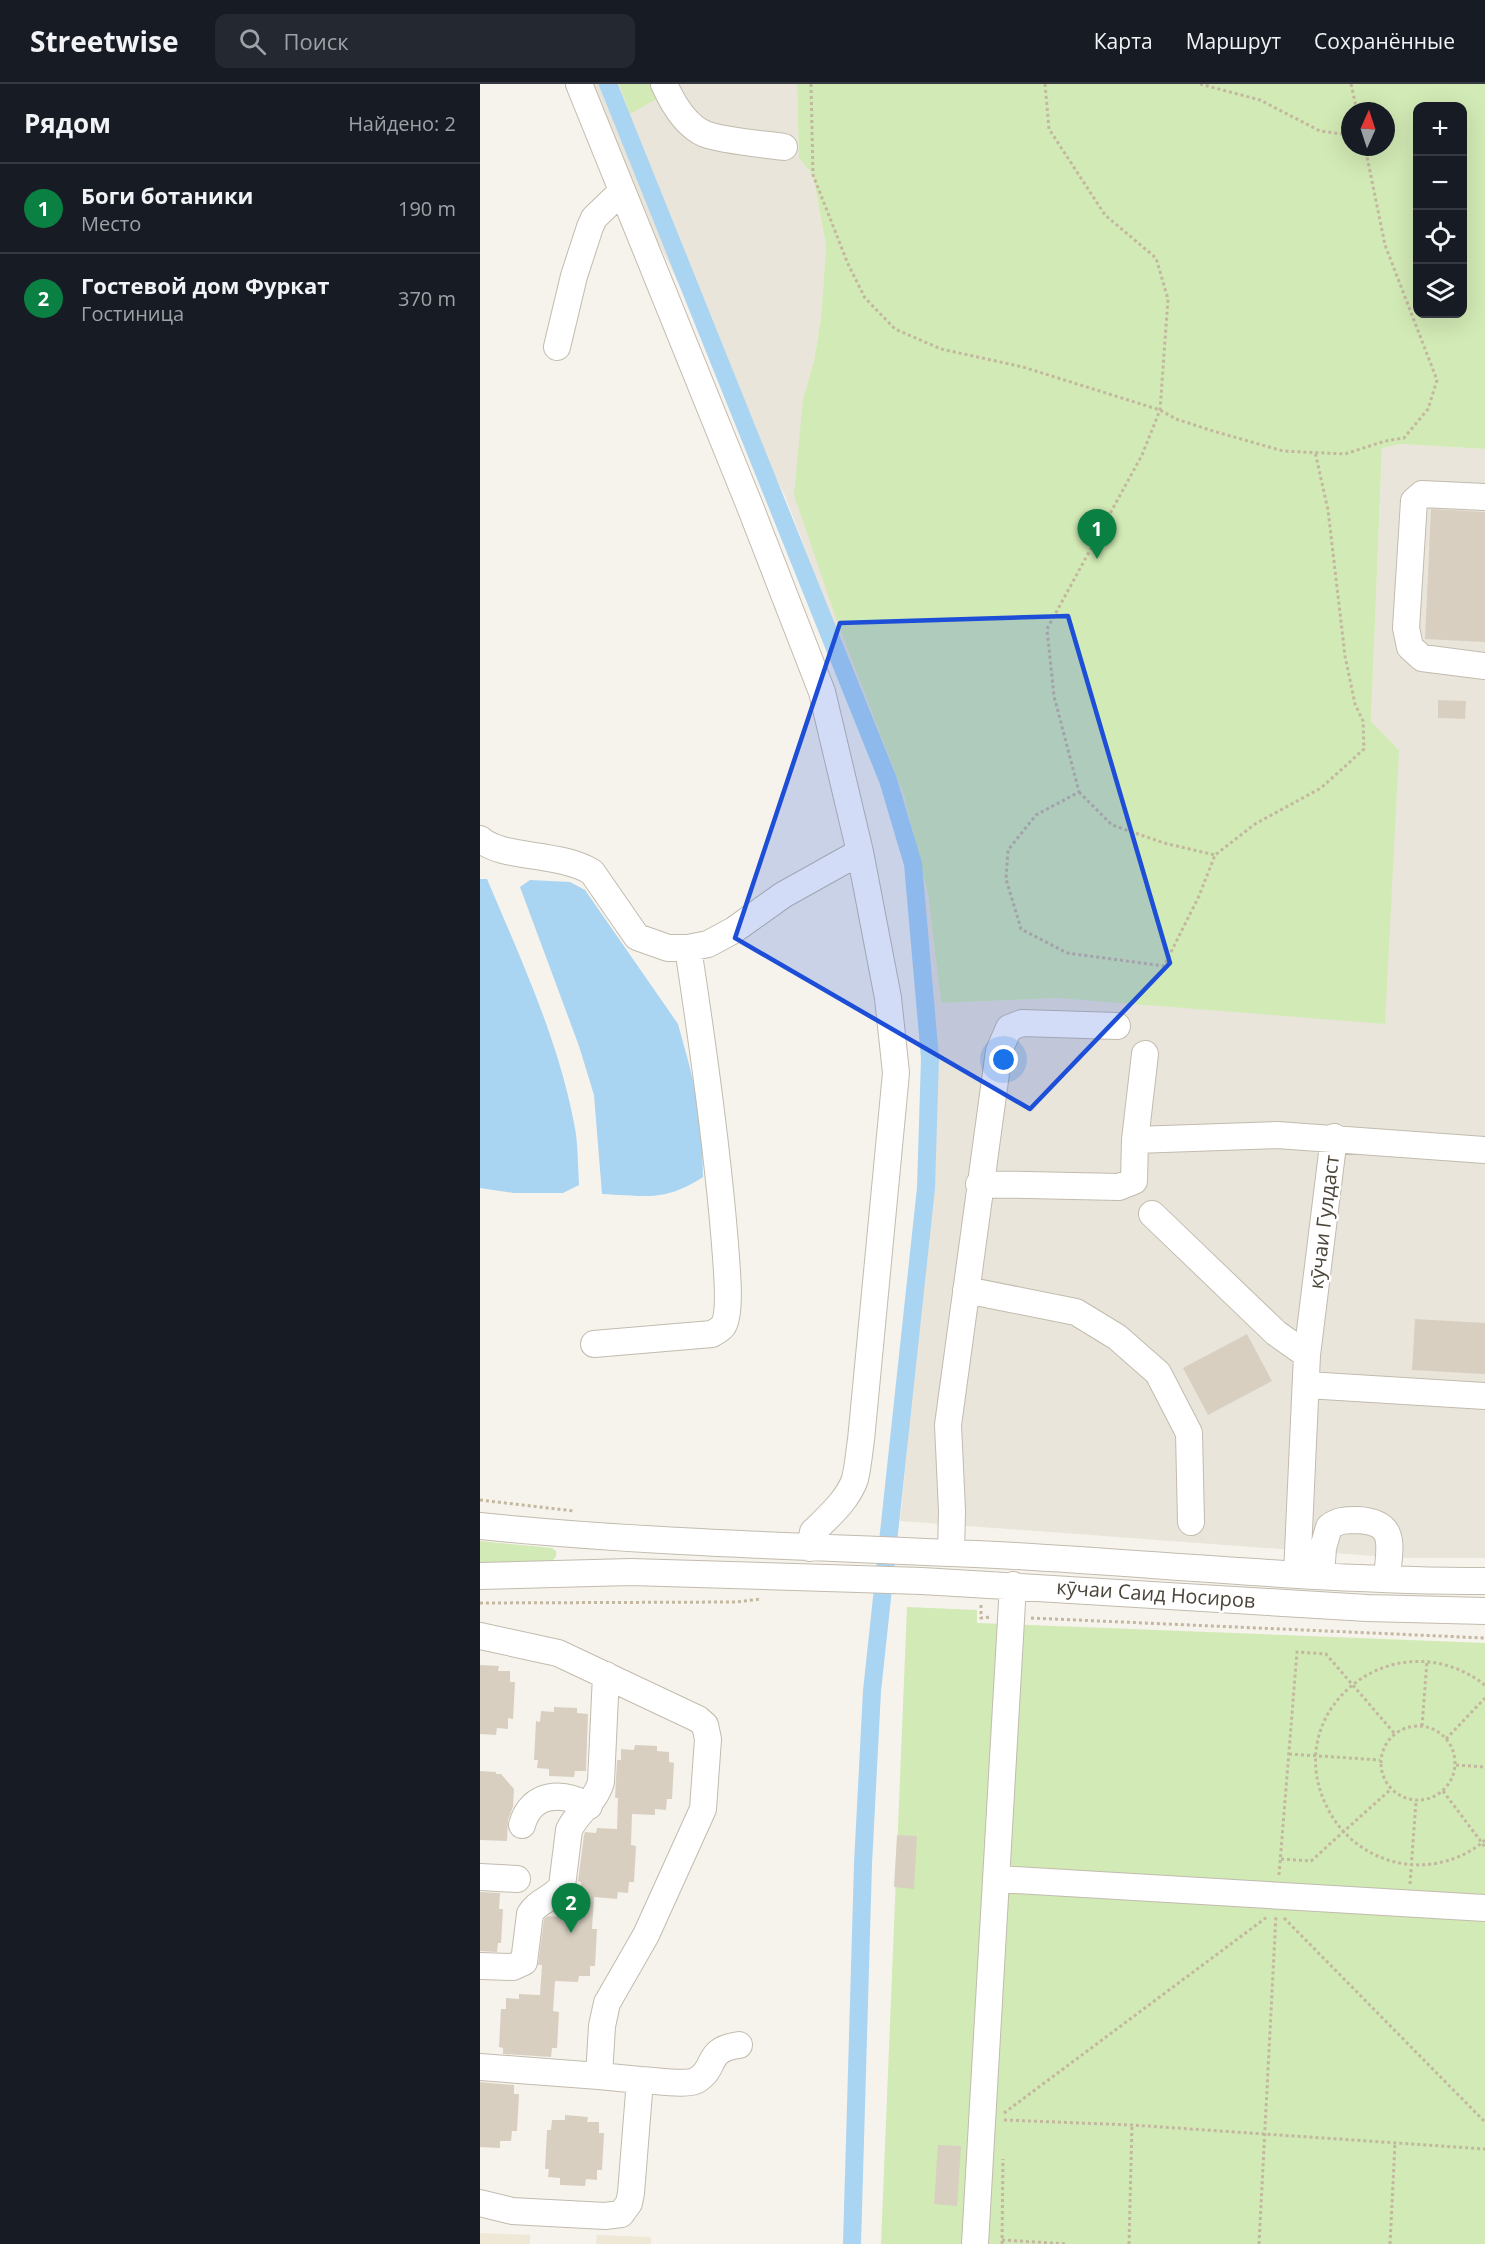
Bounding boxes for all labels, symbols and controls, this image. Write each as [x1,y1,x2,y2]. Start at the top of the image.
search box [215,14,635,68]
text: Streetwise [30,22,179,60]
icon: search [236,25,269,58]
text: Поиск [284,26,349,56]
text: Карта [1094,27,1153,55]
text: Маршрут [1186,27,1281,55]
text: Сохранённые [1314,27,1455,55]
north arrow [1341,102,1395,156]
map controls [1413,102,1467,318]
button: + [1413,102,1467,156]
text: Рядом [24,105,111,141]
text: Найдено: 2 [348,110,456,137]
button: − [1413,156,1467,210]
text: Боги ботаники [81,180,253,210]
text: 1 [38,195,49,222]
text: 190 m [398,195,456,222]
text: Место [81,210,141,237]
button: locate [1413,210,1467,264]
button: layers [1413,264,1467,318]
text: Гостевой дом Фуркат [81,270,329,300]
text: 2 [38,285,49,312]
text: 370 m [398,285,456,312]
text: Гостиница [81,300,184,327]
pin: 1 [1078,510,1116,559]
your location [989,1045,1018,1074]
street label: кӯчаи Гулдаст [1302,1153,1345,1291]
street label: кӯчаи Саид Носиров [1056,1573,1256,1614]
pin: 2 [552,1884,590,1933]

